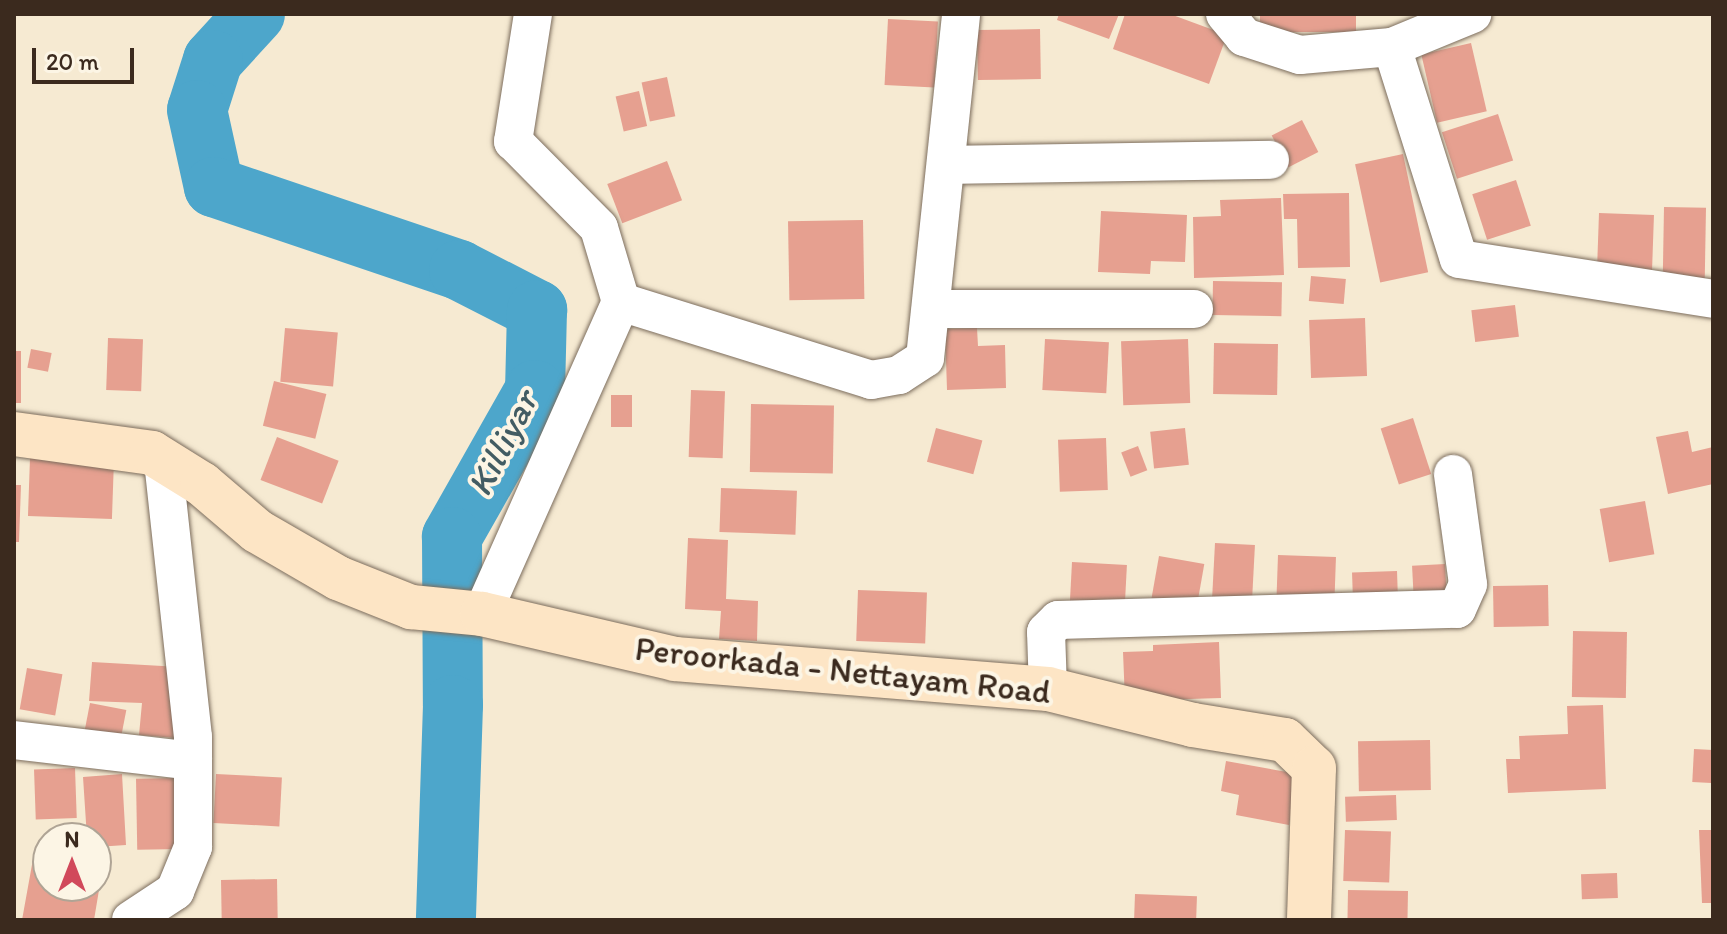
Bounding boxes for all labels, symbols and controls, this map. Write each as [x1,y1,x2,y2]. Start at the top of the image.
scale bar [36,32,138,82]
text: 20 m [46,47,99,76]
water label: Killiyar [457,383,547,503]
street label: Peroorkada - Nettayam Road [633,628,1053,712]
north arrow [32,822,112,902]
text: N [65,826,79,853]

